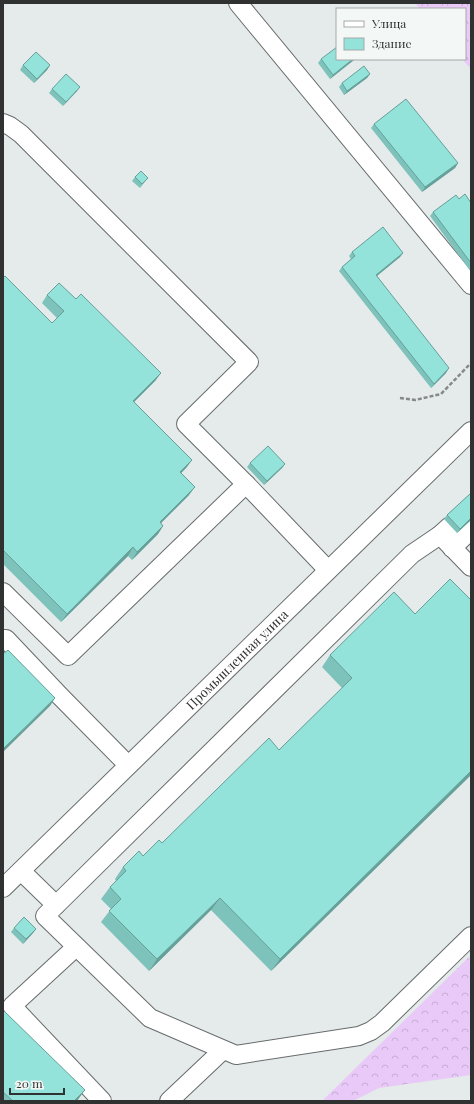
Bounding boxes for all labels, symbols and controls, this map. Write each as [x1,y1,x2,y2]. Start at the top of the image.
legend [336,8,466,60]
text: Улица [371,15,406,31]
text: Здание [372,35,412,51]
street label: Промышленная улица [182,605,292,713]
scale bar [10,1070,64,1096]
text: 20 m [16,1075,43,1091]

